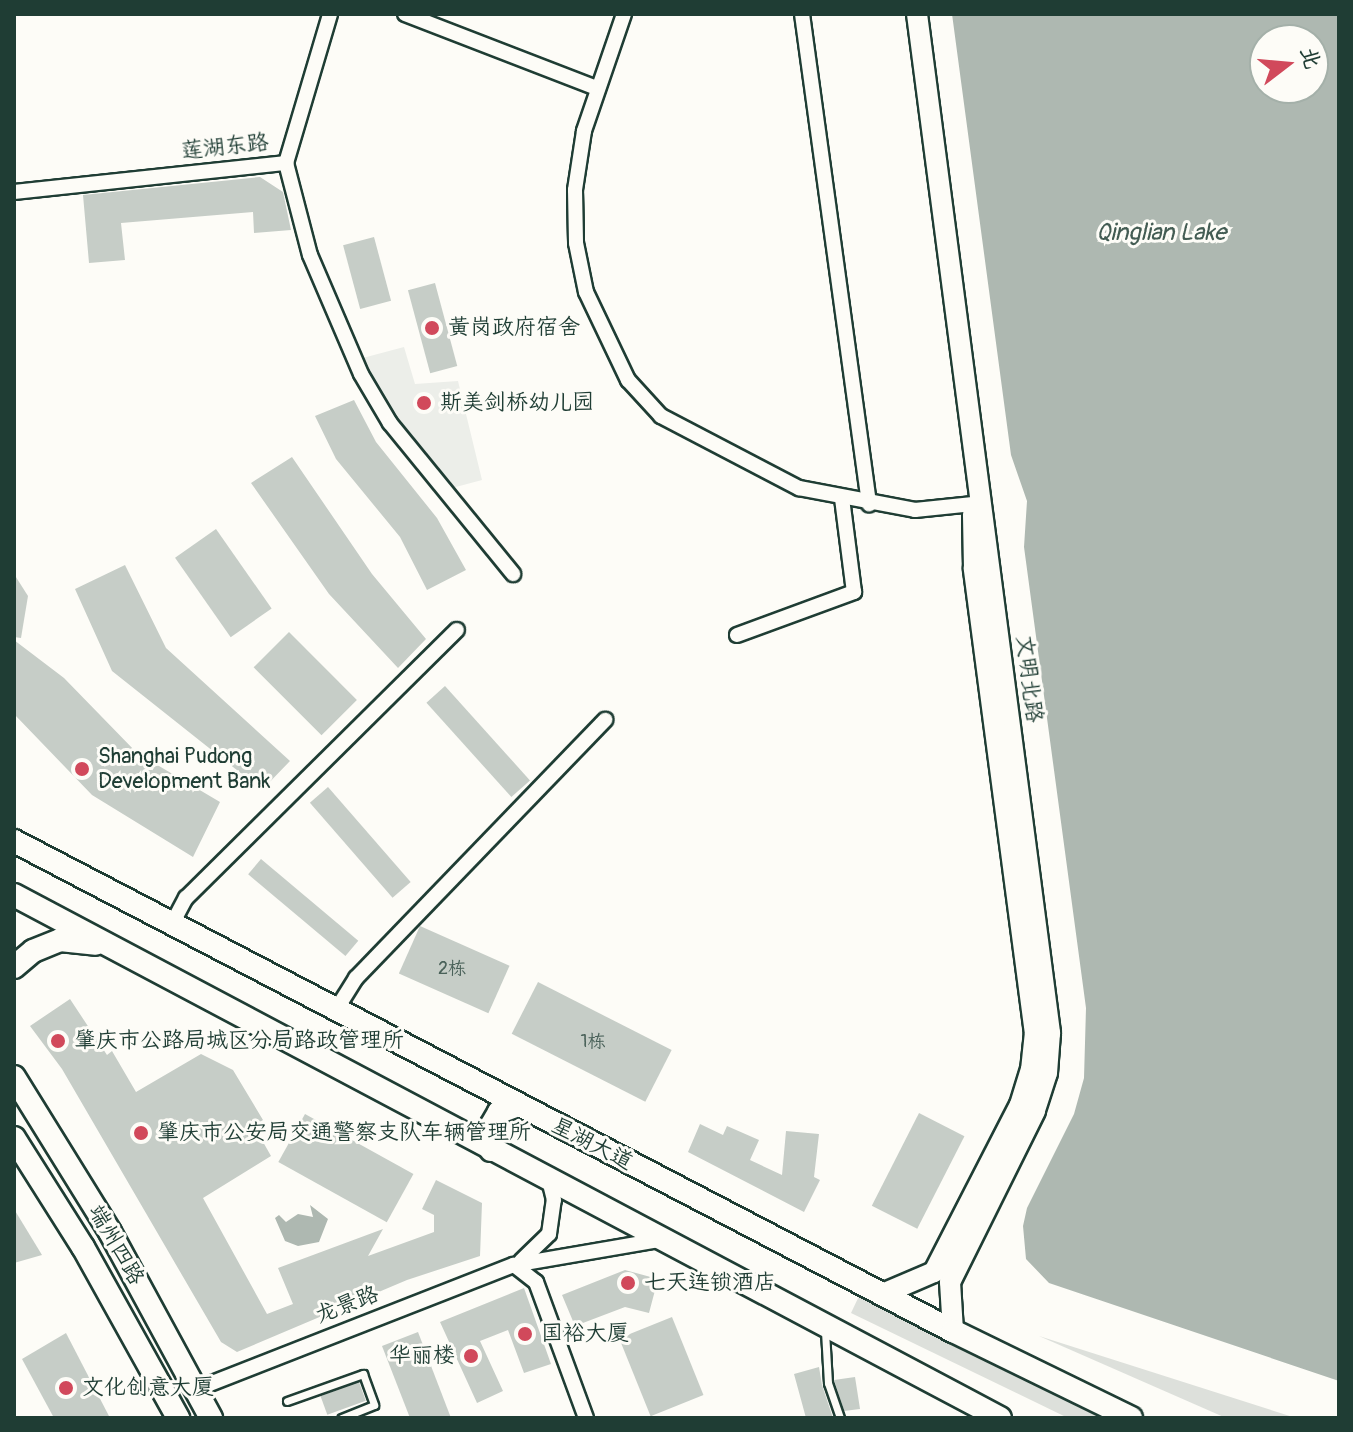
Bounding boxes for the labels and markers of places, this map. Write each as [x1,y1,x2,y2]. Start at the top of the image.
place label: 黄岗政府宿舍 [448,315,580,341]
marker: 黄岗政府宿舍 [423,319,441,337]
place label: 斯美剑桥幼儿园 [440,390,594,416]
marker: 斯美剑桥幼儿园 [415,394,433,412]
place label: Shanghai Pudong Development Bank [98,743,271,794]
marker: Shanghai Pudong Development Bank [73,760,91,778]
place label: 肇庆市公路局城区分局路政管理所 [74,1028,404,1054]
marker: 肇庆市公路局城区分局路政管理所 [49,1032,67,1050]
place label: 肇庆市公安局交通警察支队车辆管理所 [157,1120,531,1146]
marker: 肇庆市公安局交通警察支队车辆管理所 [132,1124,150,1142]
place label: 七天连锁酒店 [644,1270,776,1296]
marker: 七天连锁酒店 [619,1274,637,1292]
place label: 国裕大厦 [541,1321,629,1347]
marker: 国裕大厦 [516,1325,534,1343]
place label: 华丽楼 [389,1343,455,1369]
marker: 华丽楼 [462,1347,480,1365]
place label: 文化创意大厦 [82,1375,214,1401]
marker: 文化创意大厦 [57,1379,75,1397]

